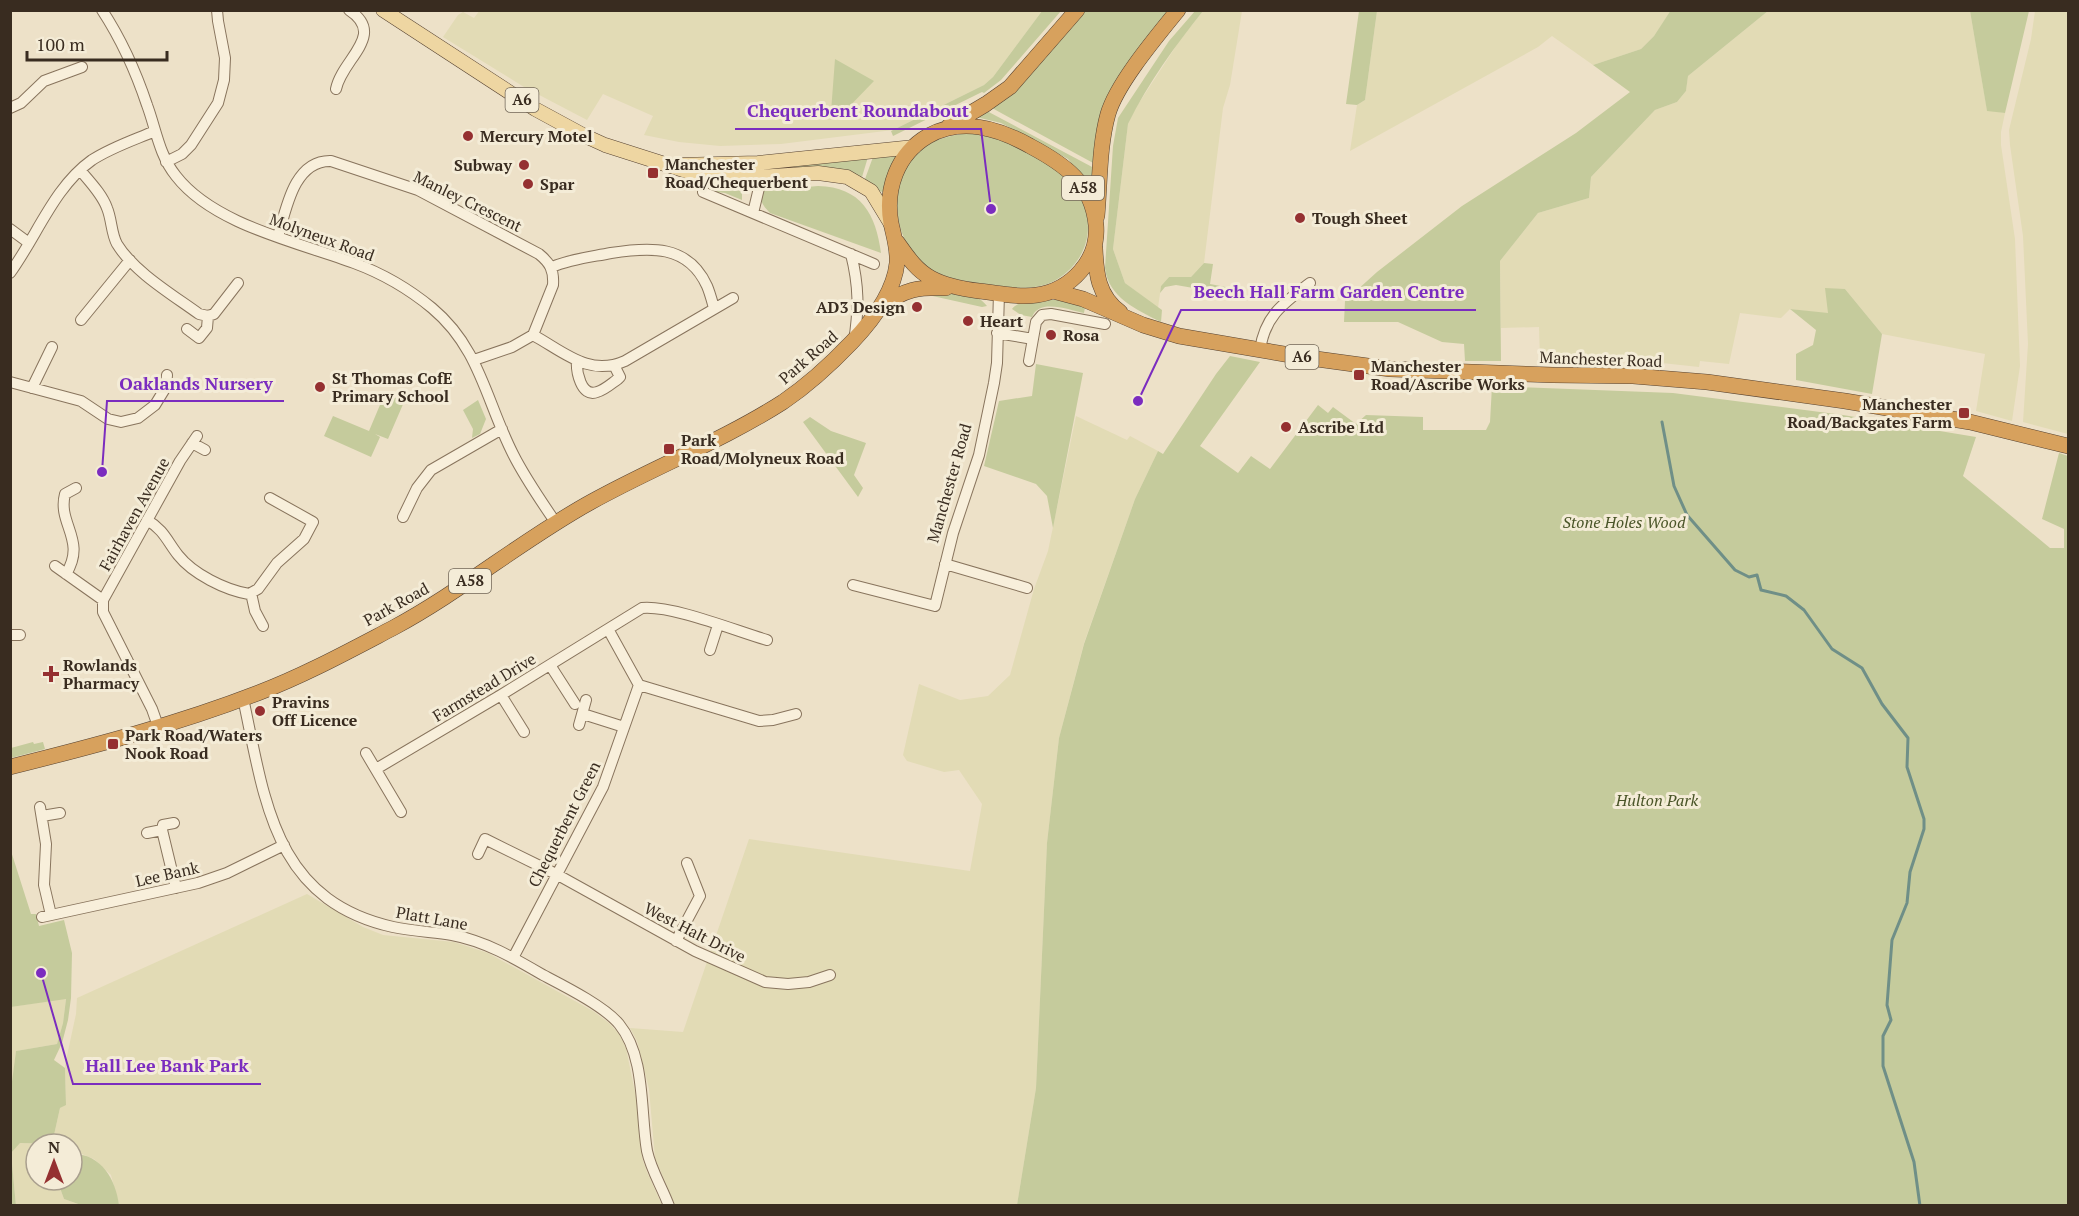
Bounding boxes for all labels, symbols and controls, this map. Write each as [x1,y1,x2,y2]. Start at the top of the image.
scale bar [27,24,166,62]
text: 100 m [36,32,85,56]
road number: A6 [506,88,538,112]
callout: Chequerbent Roundabout [735,93,981,129]
text: Chequerbent Roundabout [747,98,969,122]
place label: Mercury Motel [480,125,592,147]
marker: Mercury Motel [461,129,475,143]
place label: Manchester Road/Chequerbent [665,153,809,193]
place label: Subway [454,154,513,176]
marker: Subway [517,158,531,172]
street label: Manley Crescent [410,165,526,237]
marker: Manchester Road/Chequerbent [646,166,660,180]
place label: Spar [540,173,575,195]
road number: A58 [1062,176,1104,200]
marker: Spar [521,177,535,191]
place label: Tough Sheet [1312,207,1408,229]
street label: Molyneux Road [266,208,378,266]
marker: Tough Sheet [1293,211,1307,225]
callout: Beech Hall Farm Garden Centre [1181,274,1476,310]
text: Beech Hall Farm Garden Centre [1193,279,1465,303]
place label: AD3 Design [816,296,906,318]
marker: AD3 Design [910,300,924,314]
place label: Heart [980,310,1024,332]
marker: Heart [961,314,975,328]
place label: Rosa [1063,324,1100,346]
street label: Park Road [774,325,842,389]
marker: Rosa [1044,328,1058,342]
road number: A6 [1286,345,1318,369]
street label: Manchester Road [1539,346,1663,372]
place label: Manchester Road/Ascribe Works [1371,355,1525,395]
callout: Oaklands Nursery [107,365,284,401]
place label: St Thomas CofE Primary School [332,367,453,407]
marker: Manchester Road/Ascribe Works [1352,368,1366,382]
text: Oaklands Nursery [119,371,273,395]
marker: St Thomas CofE Primary School [313,380,327,394]
place label: Manchester Road/Backgates Farm [1787,393,1952,433]
marker: Manchester Road/Backgates Farm [1957,406,1971,420]
place label: Ascribe Ltd [1298,416,1384,438]
marker: Ascribe Ltd [1279,420,1293,434]
street label: Manchester Road [921,421,977,545]
place label: Park Road/Molyneux Road [681,429,845,469]
marker: Park Road/Molyneux Road [662,442,676,456]
street label: Fairhaven Avenue [94,453,174,575]
park label: Stone Holes Wood [1563,511,1686,533]
road number: A58 [449,569,491,593]
street label: Park Road [359,577,433,631]
street label: Farmstead Drive [428,648,540,726]
place label: Rowlands Pharmacy [63,654,140,694]
marker: Rowlands Pharmacy [44,667,58,681]
place label: Pravins Off Licence [272,691,358,731]
marker: Pravins Off Licence [253,704,267,718]
place label: Park Road/Waters Nook Road [125,724,262,764]
marker: Park Road/Waters Nook Road [106,737,120,751]
street label: Chequerbent Green [523,757,606,891]
park label: Hulton Park [1615,789,1699,811]
street label: Lee Bank [133,856,202,892]
street label: West Halt Drive [640,897,750,967]
street label: Platt Lane [394,901,470,935]
callout: Hall Lee Bank Park [73,1048,261,1084]
text: Hall Lee Bank Park [85,1053,249,1077]
north arrow [24,1132,84,1192]
text: N [48,1136,60,1158]

